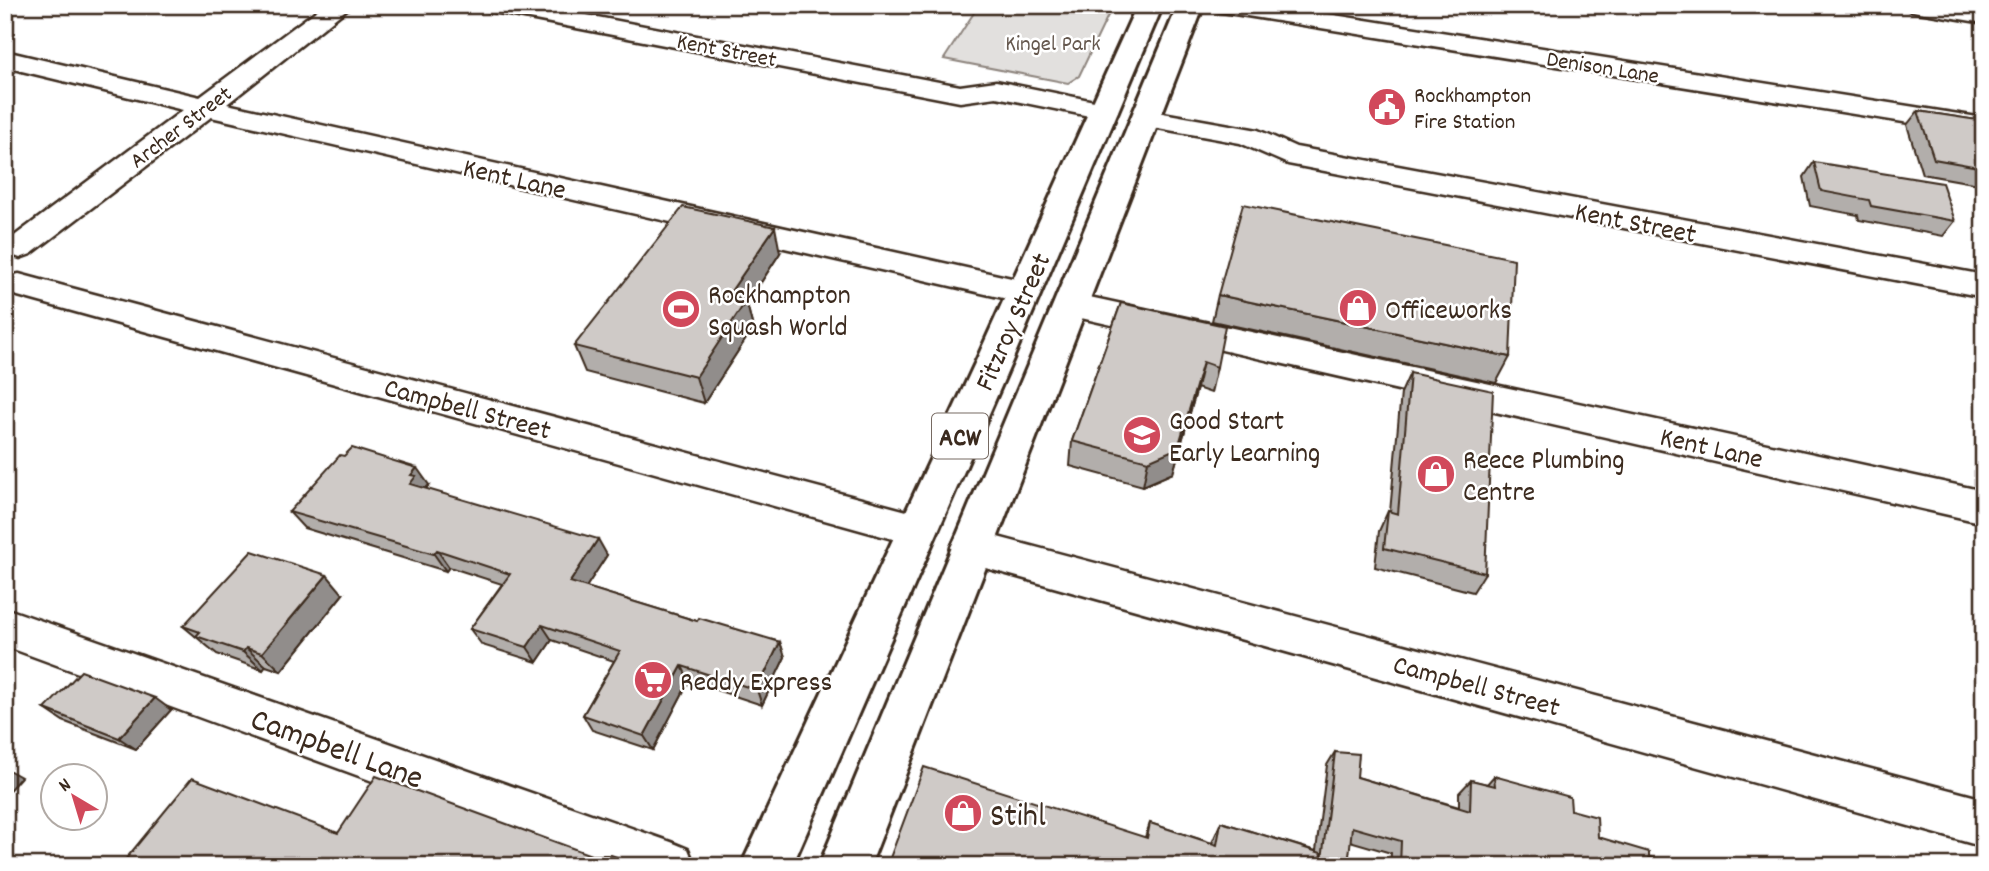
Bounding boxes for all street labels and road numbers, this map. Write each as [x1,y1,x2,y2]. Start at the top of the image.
street label: Kent Street [674,27,779,78]
street label: Denison Lane [1544,44,1661,95]
street label: Archer Street [124,79,240,178]
street label: Kent Lane [458,151,569,213]
street label: Kent Street [1571,195,1699,257]
street label: Fitzroy Street [967,248,1064,398]
street label: Campbell Street [379,370,555,453]
road number: ACW [932,414,988,458]
street label: Kent Lane [1655,420,1766,482]
street label: Campbell Street [1388,647,1564,730]
street label: Campbell Lane [243,698,429,804]

